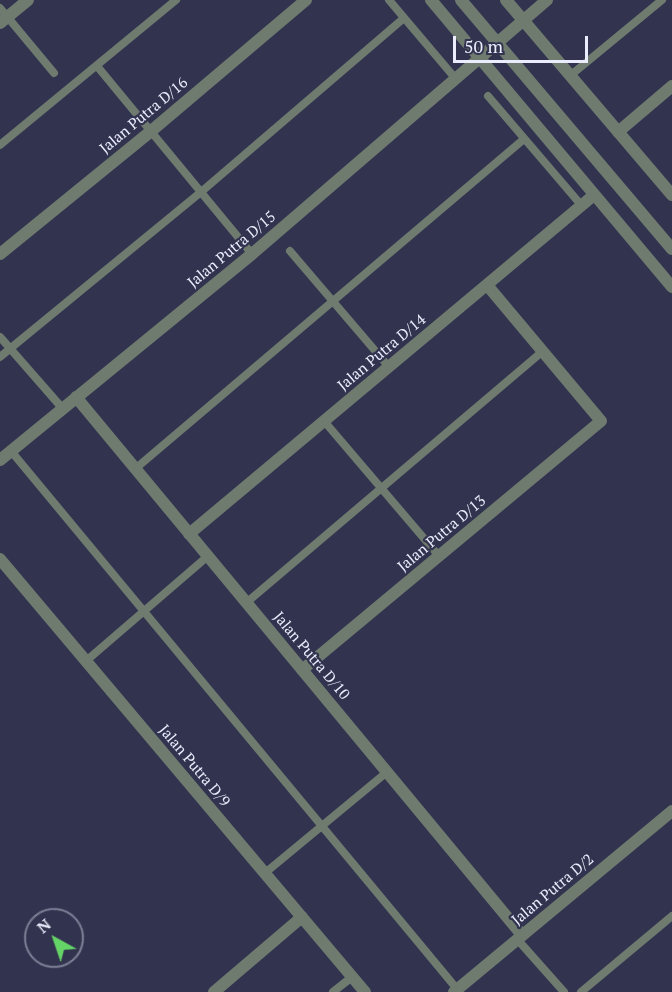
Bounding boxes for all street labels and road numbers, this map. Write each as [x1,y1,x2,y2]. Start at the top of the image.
street label: Jalan Putra D/16 [96,74,192,158]
street label: Jalan Putra D/15 [184,208,280,292]
street label: Jalan Putra D/14 [334,311,430,395]
street label: Jalan Putra D/13 [394,492,490,576]
street label: Jalan Putra D/10 [269,608,353,704]
street label: Jalan Putra D/9 [155,721,233,811]
street label: Jalan Putra D/2 [508,851,598,929]

